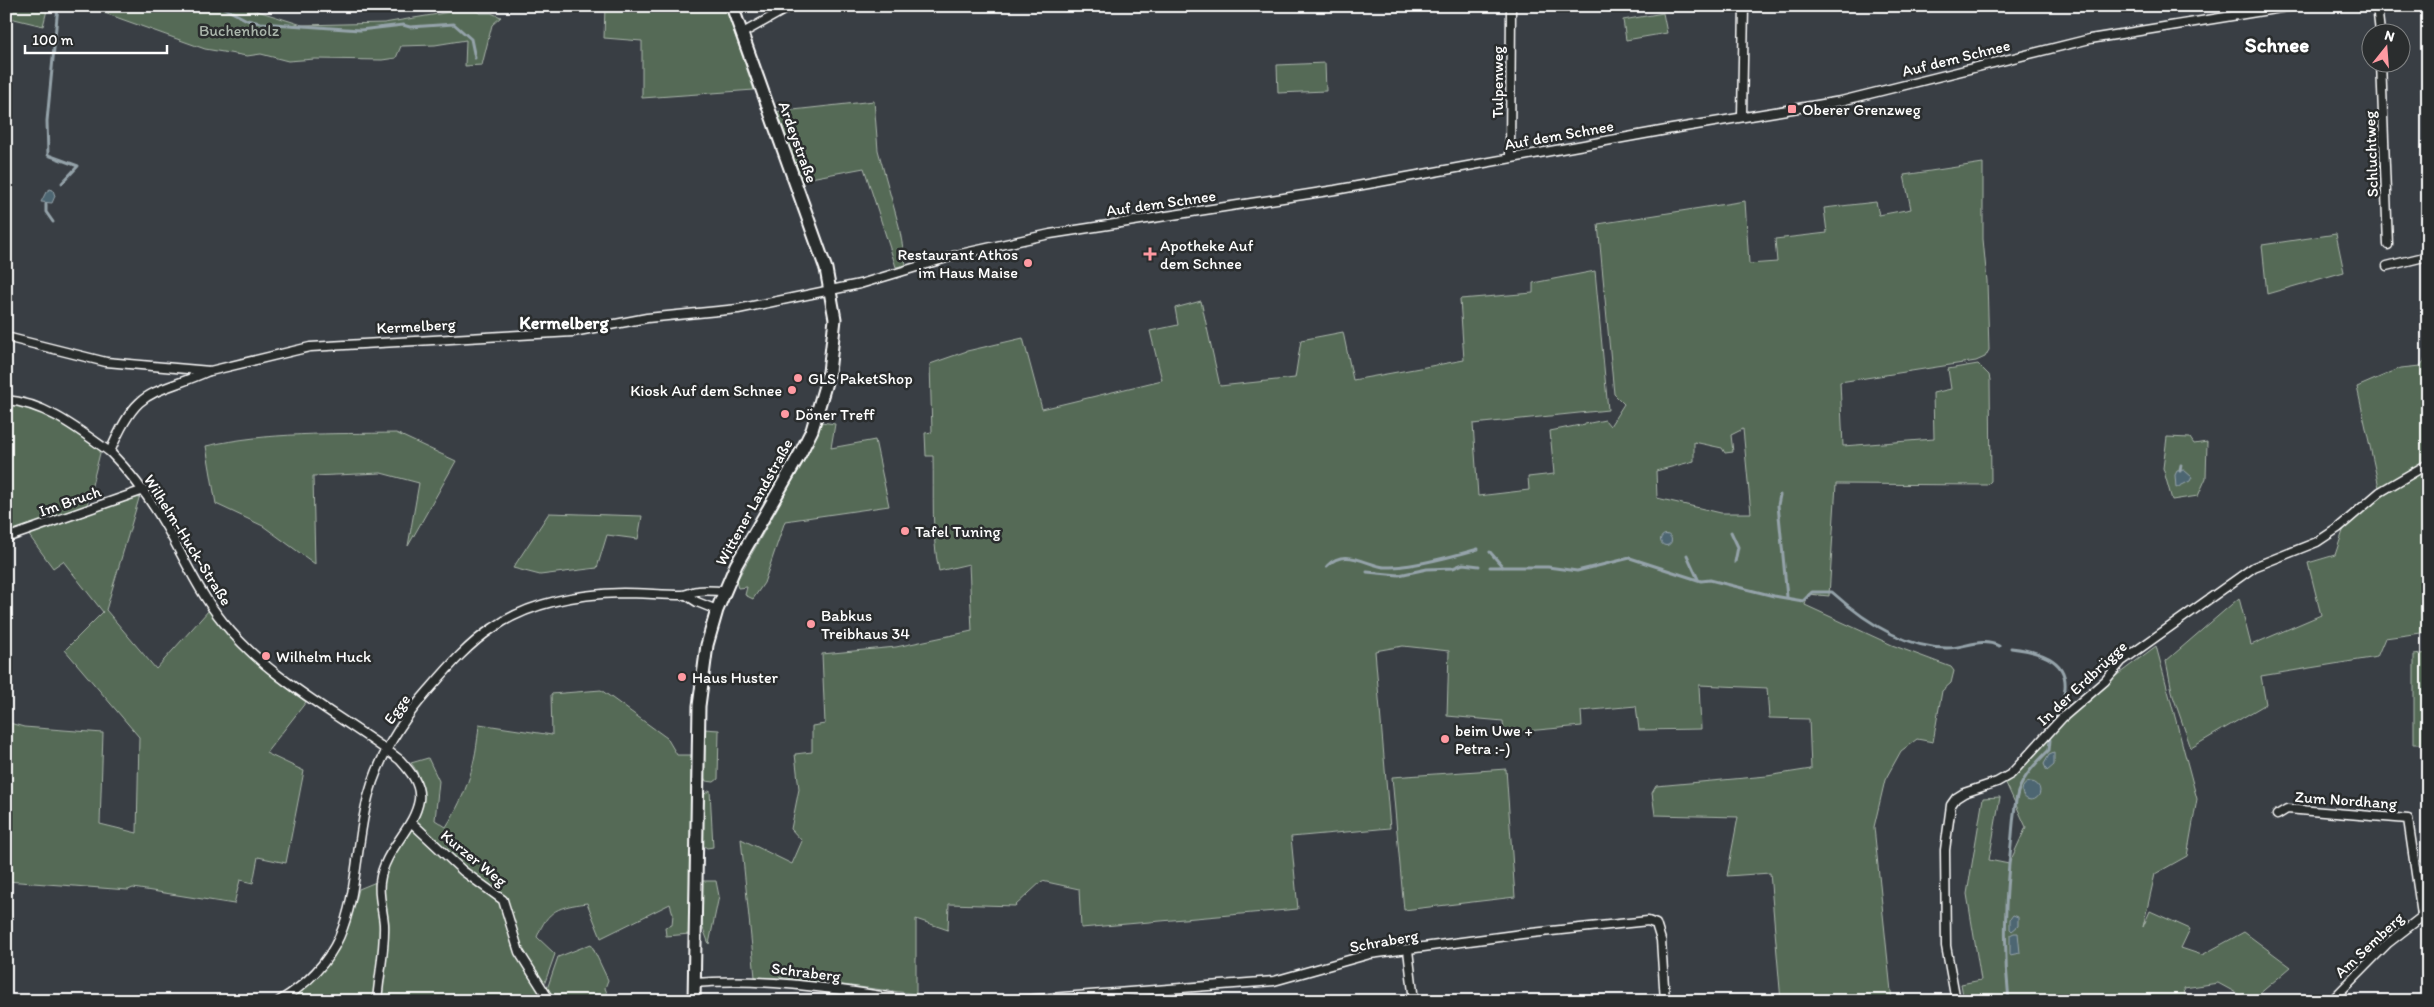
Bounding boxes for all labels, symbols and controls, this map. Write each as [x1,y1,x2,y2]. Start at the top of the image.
park label: Buchenholz [199,21,280,40]
scale bar [25,22,168,54]
north arrow [2362,22,2412,72]
text: N [2383,27,2397,46]
text: 100 m [32,31,74,49]
district label: Schnee [2245,32,2309,57]
street label: Auf dem Schnee [1900,35,2012,81]
street label: Tulpenweg [1488,45,1507,118]
street label: Ardeystraße [775,99,822,186]
place label: Oberer Grenzweg [1802,100,1922,119]
marker: Oberer Grenzweg [1786,103,1798,115]
street label: Schluchtweg [2360,110,2382,197]
street label: Auf dem Schnee [1503,116,1615,154]
street label: Auf dem Schnee [1105,186,1217,220]
place label: Apotheke Auf dem Schnee [1160,236,1254,273]
place label: Restaurant Athos im Haus Maise [897,245,1018,282]
marker: Apotheke Auf dem Schnee [1144,248,1156,260]
marker: Restaurant Athos im Haus Maise [1022,257,1034,269]
district label: Kermelberg [519,312,609,334]
street label: Kermelberg [376,314,457,338]
place label: GLS PaketShop [808,369,913,388]
marker: GLS PaketShop [792,372,804,384]
place label: Kiosk Auf dem Schnee [630,381,782,400]
marker: Kiosk Auf dem Schnee [786,384,798,396]
place label: Döner Treff [795,405,875,424]
marker: Döner Treff [779,408,791,420]
street label: Wittener Landstraße [711,435,797,569]
street label: Wilhelm-Huck-Straße [140,471,236,609]
street label: Im Bruch [36,481,104,520]
place label: Tafel Tuning [915,522,1001,541]
marker: Tafel Tuning [899,525,911,537]
place label: Babkus Treibhaus 34 [821,606,910,643]
marker: Babkus Treibhaus 34 [805,618,817,630]
street label: In der Erdbrügge [2033,637,2131,729]
place label: Wilhelm Huck [276,647,372,666]
marker: Wilhelm Huck [260,650,272,662]
place label: Haus Huster [692,668,779,687]
marker: Haus Huster [676,671,688,683]
street label: Egge [380,690,414,728]
place label: beim Uwe + Petra :-) [1455,721,1533,758]
marker: beim Uwe + Petra :-) [1439,733,1451,745]
street label: Zum Nordhang [2294,787,2398,813]
street label: Kurzer Weg [437,826,512,891]
street label: Am Semberg [2331,908,2408,982]
street label: Schraberg [1348,925,1421,956]
street label: Schraberg [770,958,842,986]

